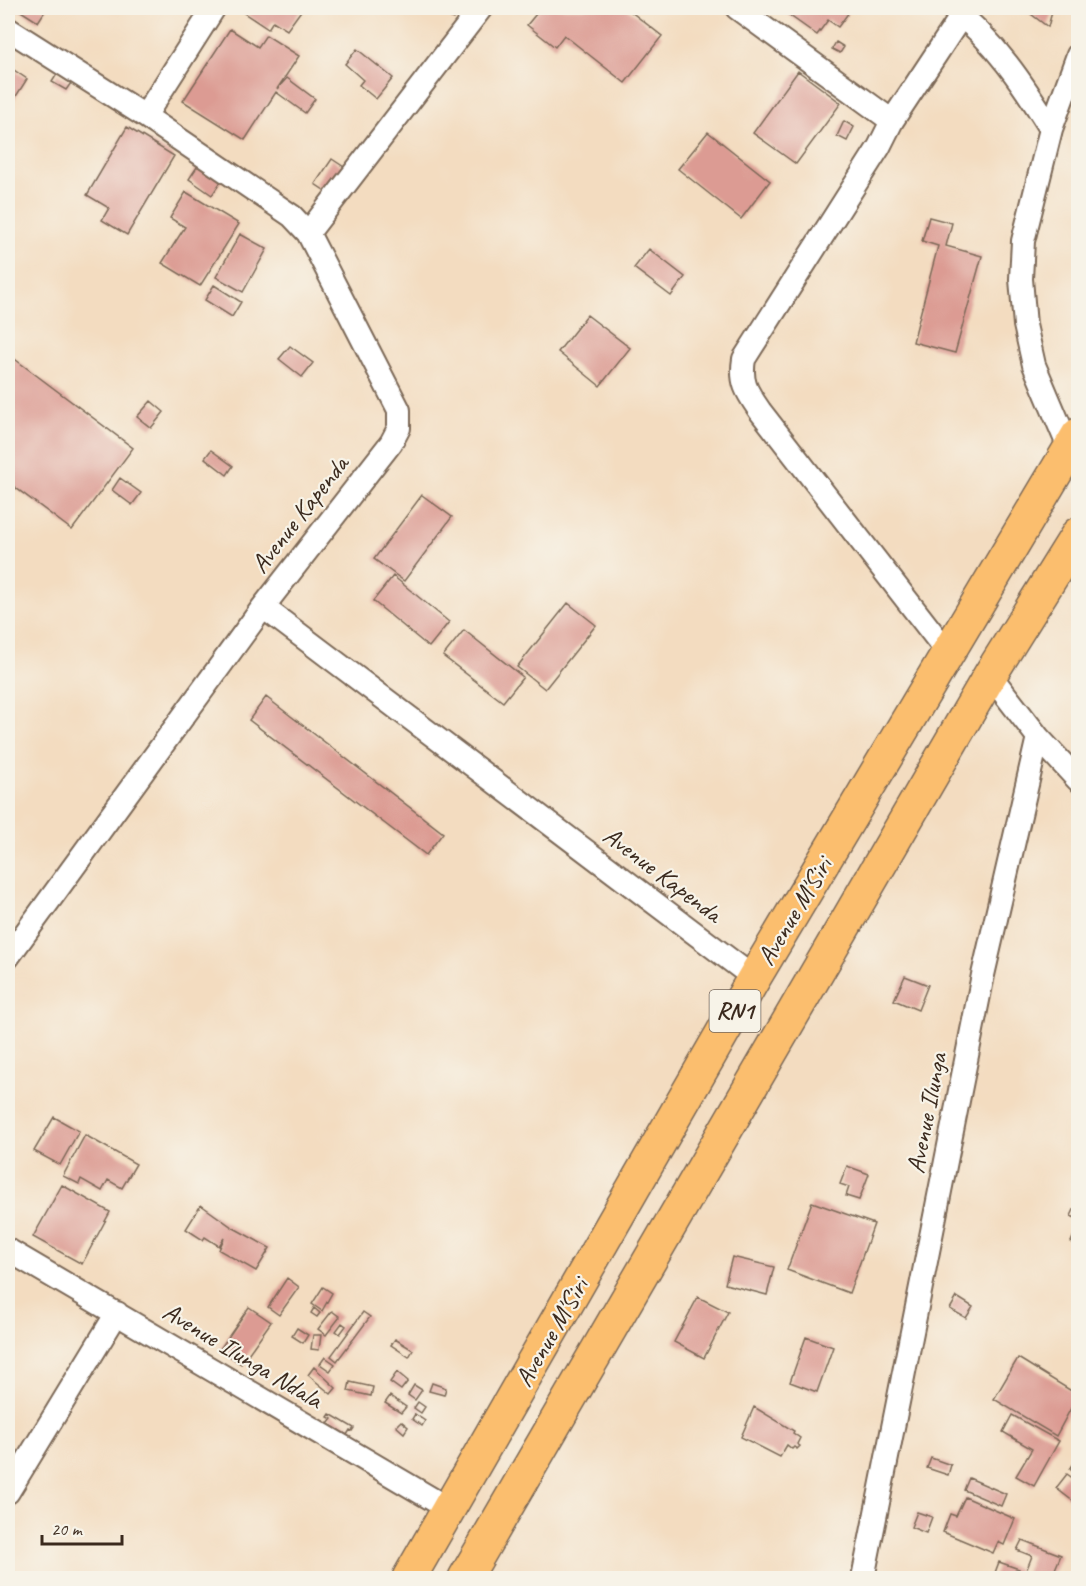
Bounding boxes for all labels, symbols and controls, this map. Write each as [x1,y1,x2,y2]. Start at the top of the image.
street label: Avenue Kapenda [243,447,357,580]
street label: Avenue Kapenda [597,819,730,931]
street label: Avenue M'Siri [749,849,841,971]
road number: RN1 [710,990,760,1032]
street label: Avenue Ilunga [899,1049,955,1176]
street label: Avenue M'Siri [507,1269,597,1392]
street label: Avenue Ilunga Ndala [157,1295,330,1417]
scale bar [42,1508,122,1546]
text: 20 m [51,1518,84,1540]

